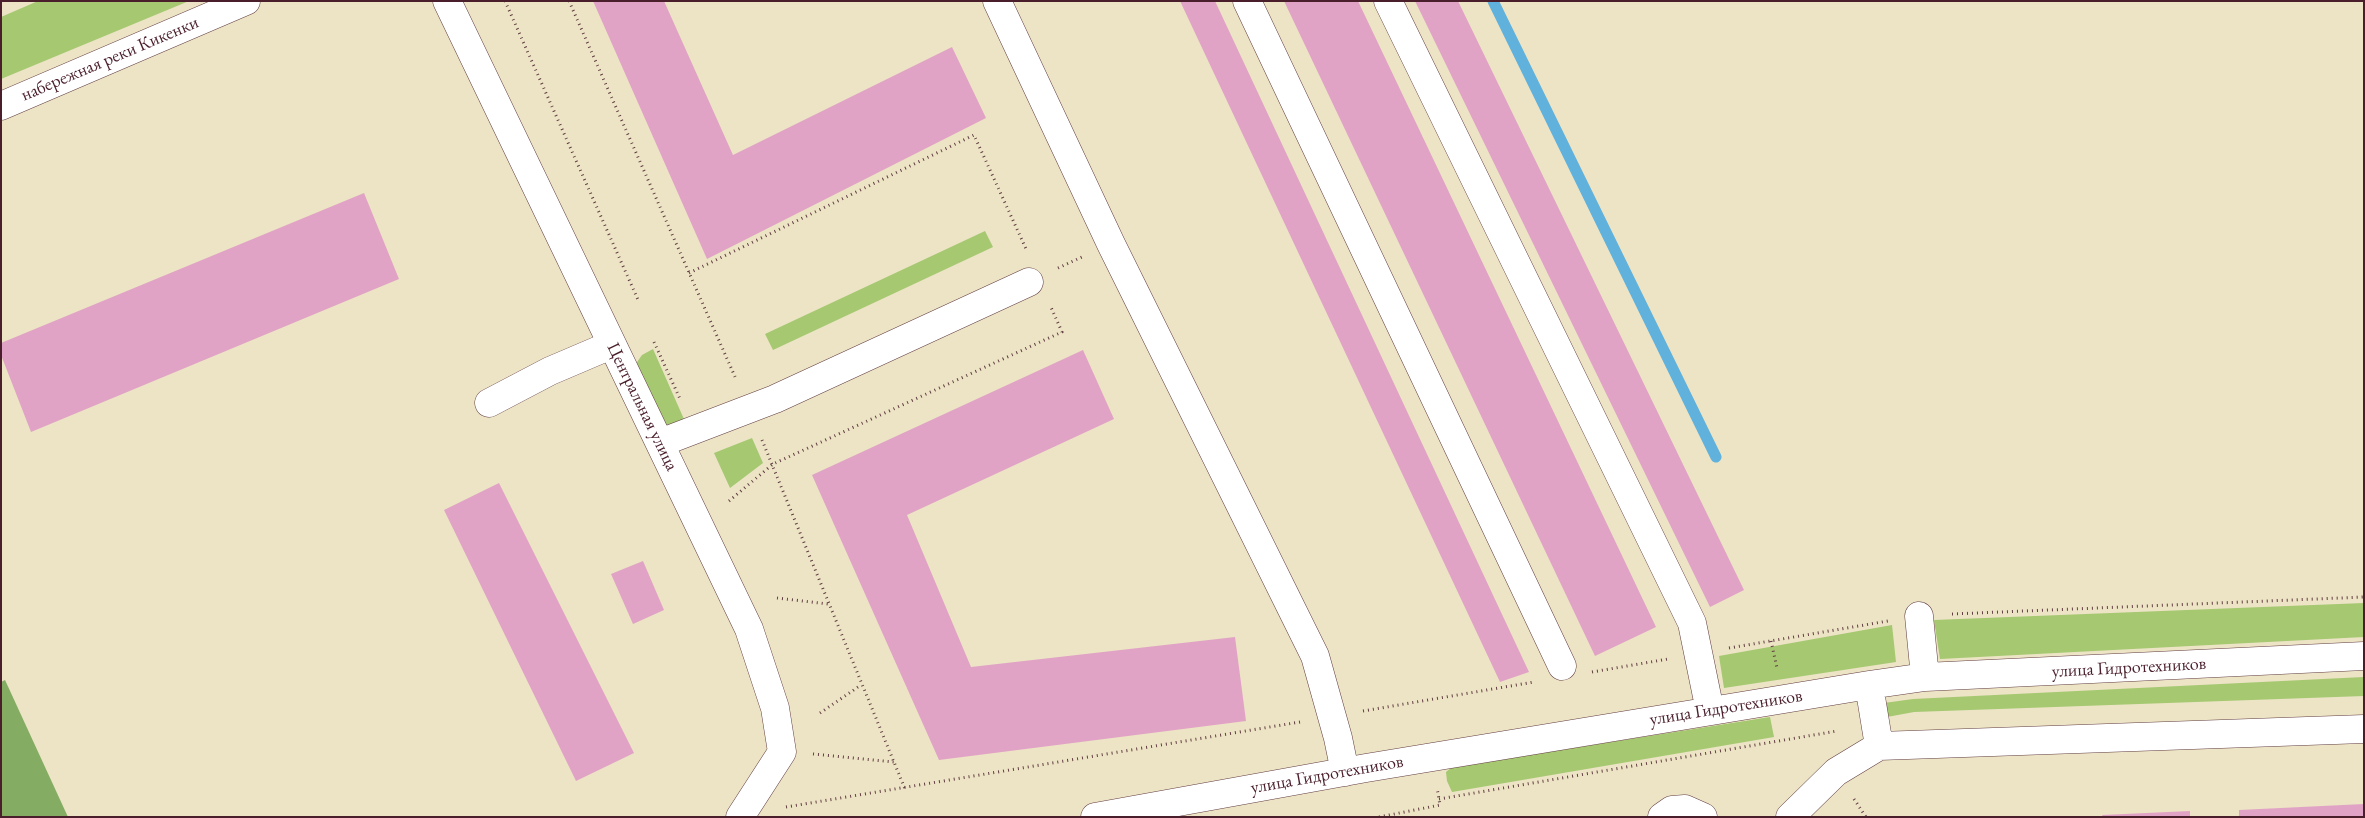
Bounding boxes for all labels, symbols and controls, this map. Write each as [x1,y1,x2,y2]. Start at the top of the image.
street label: набережная реки Кикенки [18,12,202,106]
street label: Центральная улица [602,339,682,475]
street label: улица Гидротехников [2051,653,2207,683]
street label: улица Гидротехников [1648,685,1804,731]
street label: улица Гидротехников [1249,751,1405,799]

